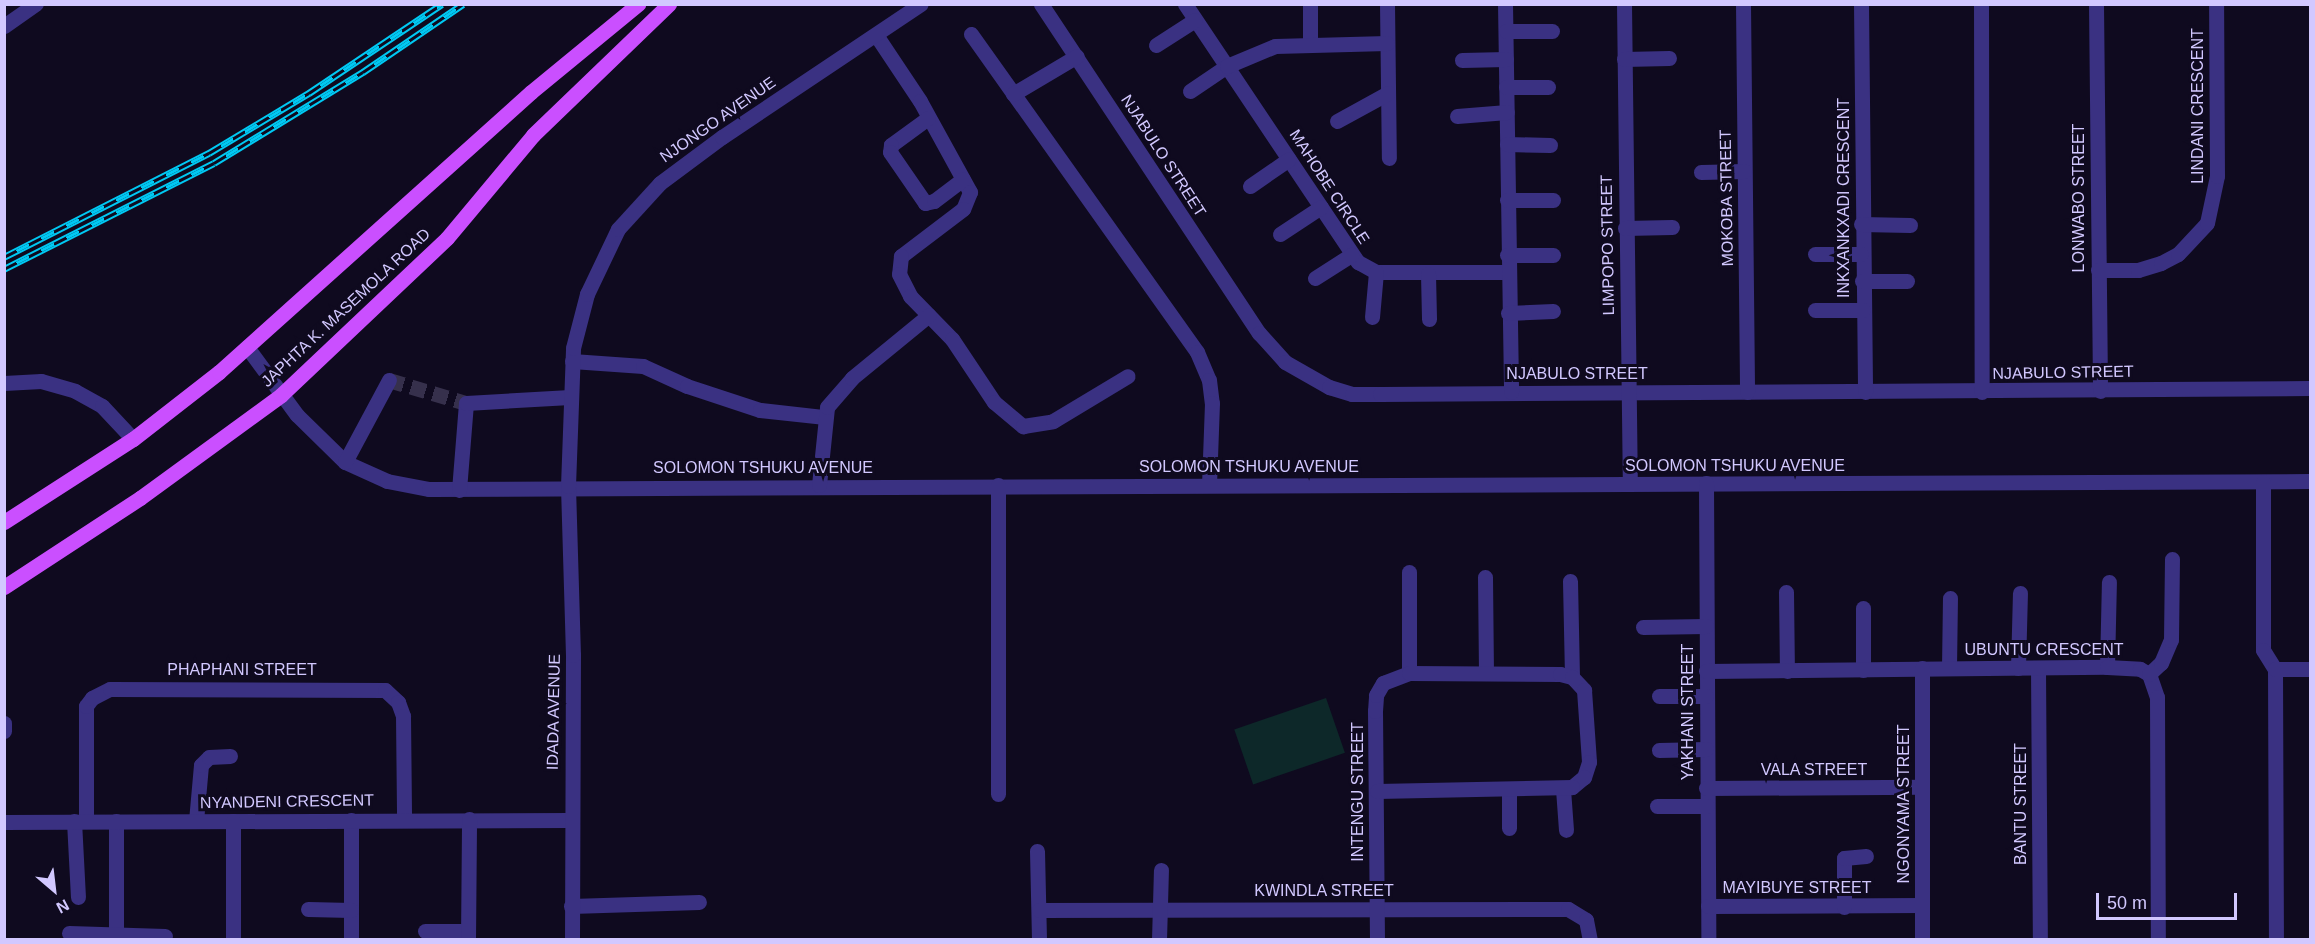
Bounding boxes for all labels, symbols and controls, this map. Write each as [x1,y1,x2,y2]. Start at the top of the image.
street label: LINDANI CRESCENT [2188,28,2208,184]
street label: NJONGO AVENUE [656,73,780,167]
street label: NJABULO STREET [1116,91,1210,221]
street label: INKXANKXADI CRESCENT [1834,98,1854,298]
street label: LONWABO STREET [2069,124,2089,272]
street label: MAHOBE CIRCLE [1285,126,1373,248]
street label: MOKOBA STREET [1716,129,1738,267]
street label: LIMPOPO STREET [1597,175,1619,315]
street label: JAPHTA K. MASEMOLA ROAD [257,224,435,392]
street label: NJABULO STREET [1992,362,2134,384]
street label: NJABULO STREET [1506,364,1648,384]
street label: SOLOMON TSHUKU AVENUE [1624,456,1846,476]
street label: SOLOMON TSHUKU AVENUE [1138,457,1360,477]
street label: SOLOMON TSHUKU AVENUE [652,458,874,478]
street label: UBUNTU CRESCENT [1964,640,2124,660]
street label: YAKHANI STREET [1678,644,1698,780]
street label: IDADA AVENUE [543,653,565,771]
street label: PHAPHANI STREET [167,660,317,680]
street label: INTENGU STREET [1348,722,1368,862]
street label: NGONYAMA STREET [1894,724,1914,884]
street label: BANTU STREET [2011,743,2031,865]
street label: VALA STREET [1760,760,1868,780]
street label: NYANDENI CRESCENT [200,791,374,813]
north arrow [24,860,84,920]
street label: MAYIBUYE STREET [1722,878,1872,898]
street label: KWINDLA STREET [1254,881,1394,901]
scale bar [2099,881,2240,919]
text: 50 m [2107,893,2147,913]
text: N [54,896,72,917]

